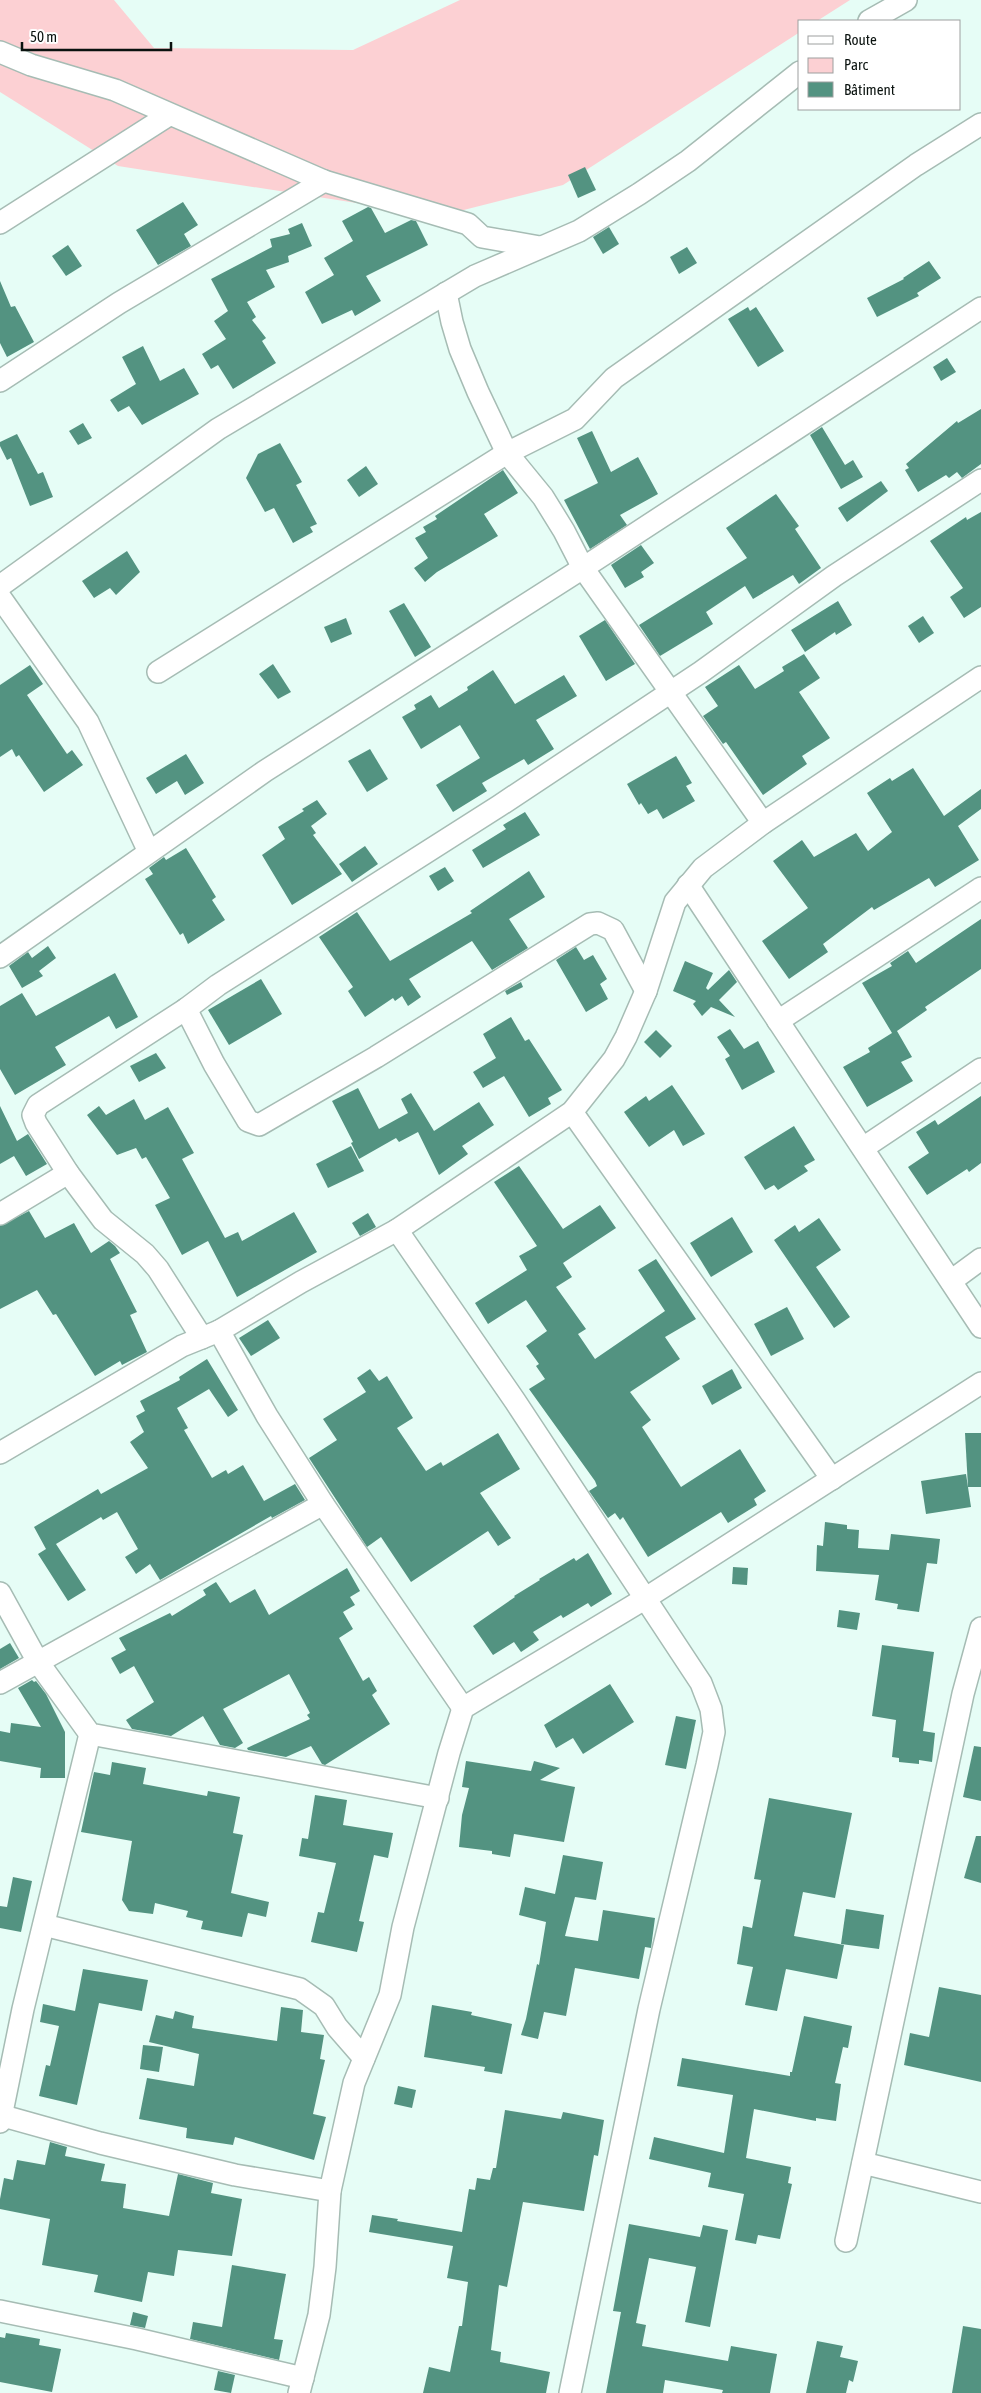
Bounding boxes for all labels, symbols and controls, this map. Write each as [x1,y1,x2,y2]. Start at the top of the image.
scale bar [22,20,171,52]
legend [798,20,961,110]
text: 50 m [30,28,57,45]
text: Route [844,31,877,48]
text: Parc [844,56,868,73]
text: Bâtiment [844,81,895,98]

